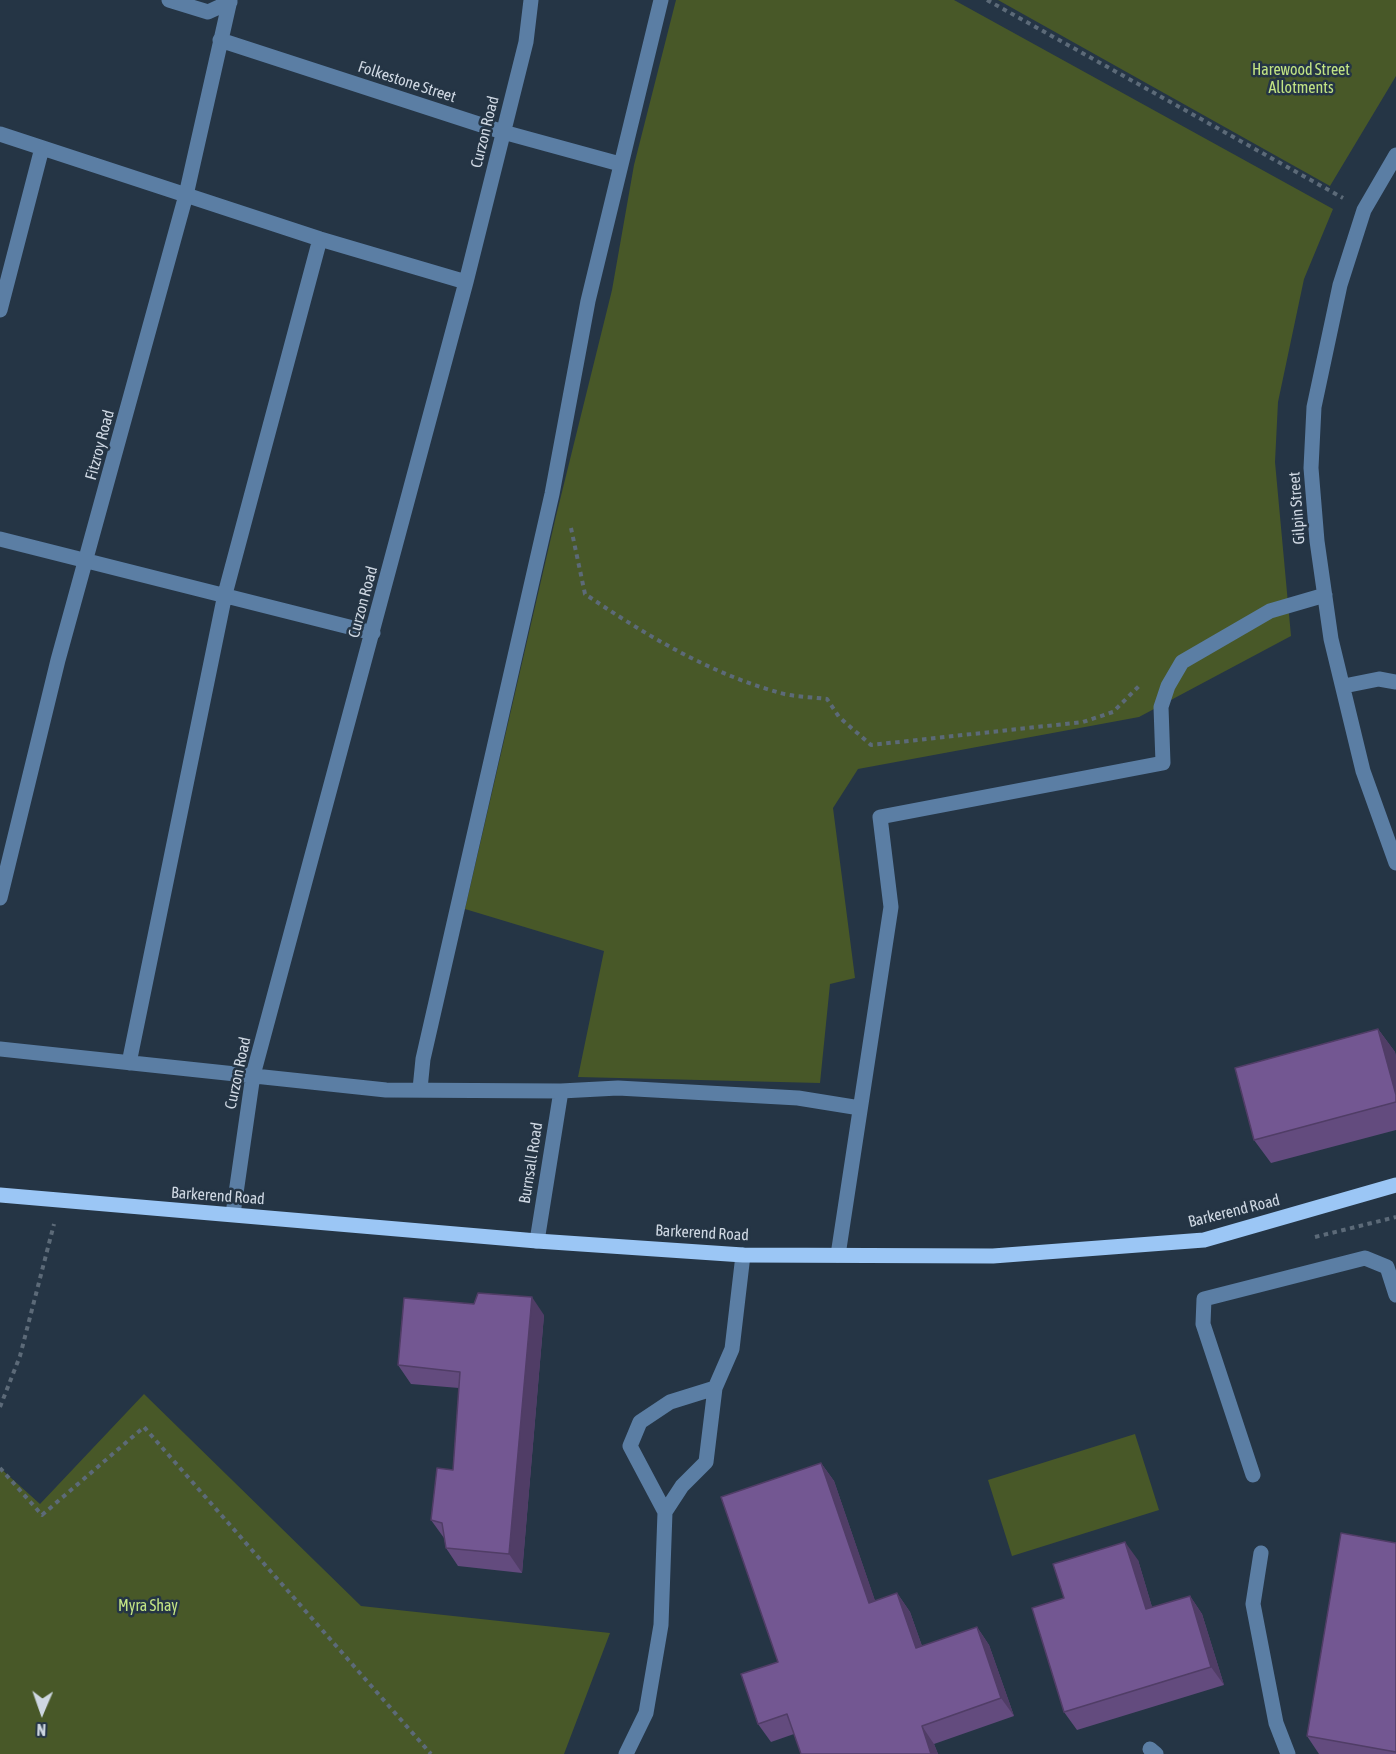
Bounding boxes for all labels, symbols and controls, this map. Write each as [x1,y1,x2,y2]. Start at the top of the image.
street label: Folkestone Street [356,57,458,107]
park label: Harewood Street Allotments [1252,60,1350,98]
street label: Curzon Road [467,94,503,170]
street label: Fitzroy Road [81,408,119,482]
street label: Gilpin Street [1285,471,1309,545]
street label: Curzon Road [344,564,382,640]
street label: Curzon Road [221,1035,255,1111]
street label: Burnsall Road [515,1121,547,1205]
street label: Barkerend Road [171,1183,265,1209]
street label: Barkerend Road [1186,1190,1282,1232]
street label: Barkerend Road [655,1221,749,1245]
park label: Myra Shay [118,1596,178,1616]
north arrow [12,1682,72,1742]
text: N [36,1721,46,1739]

